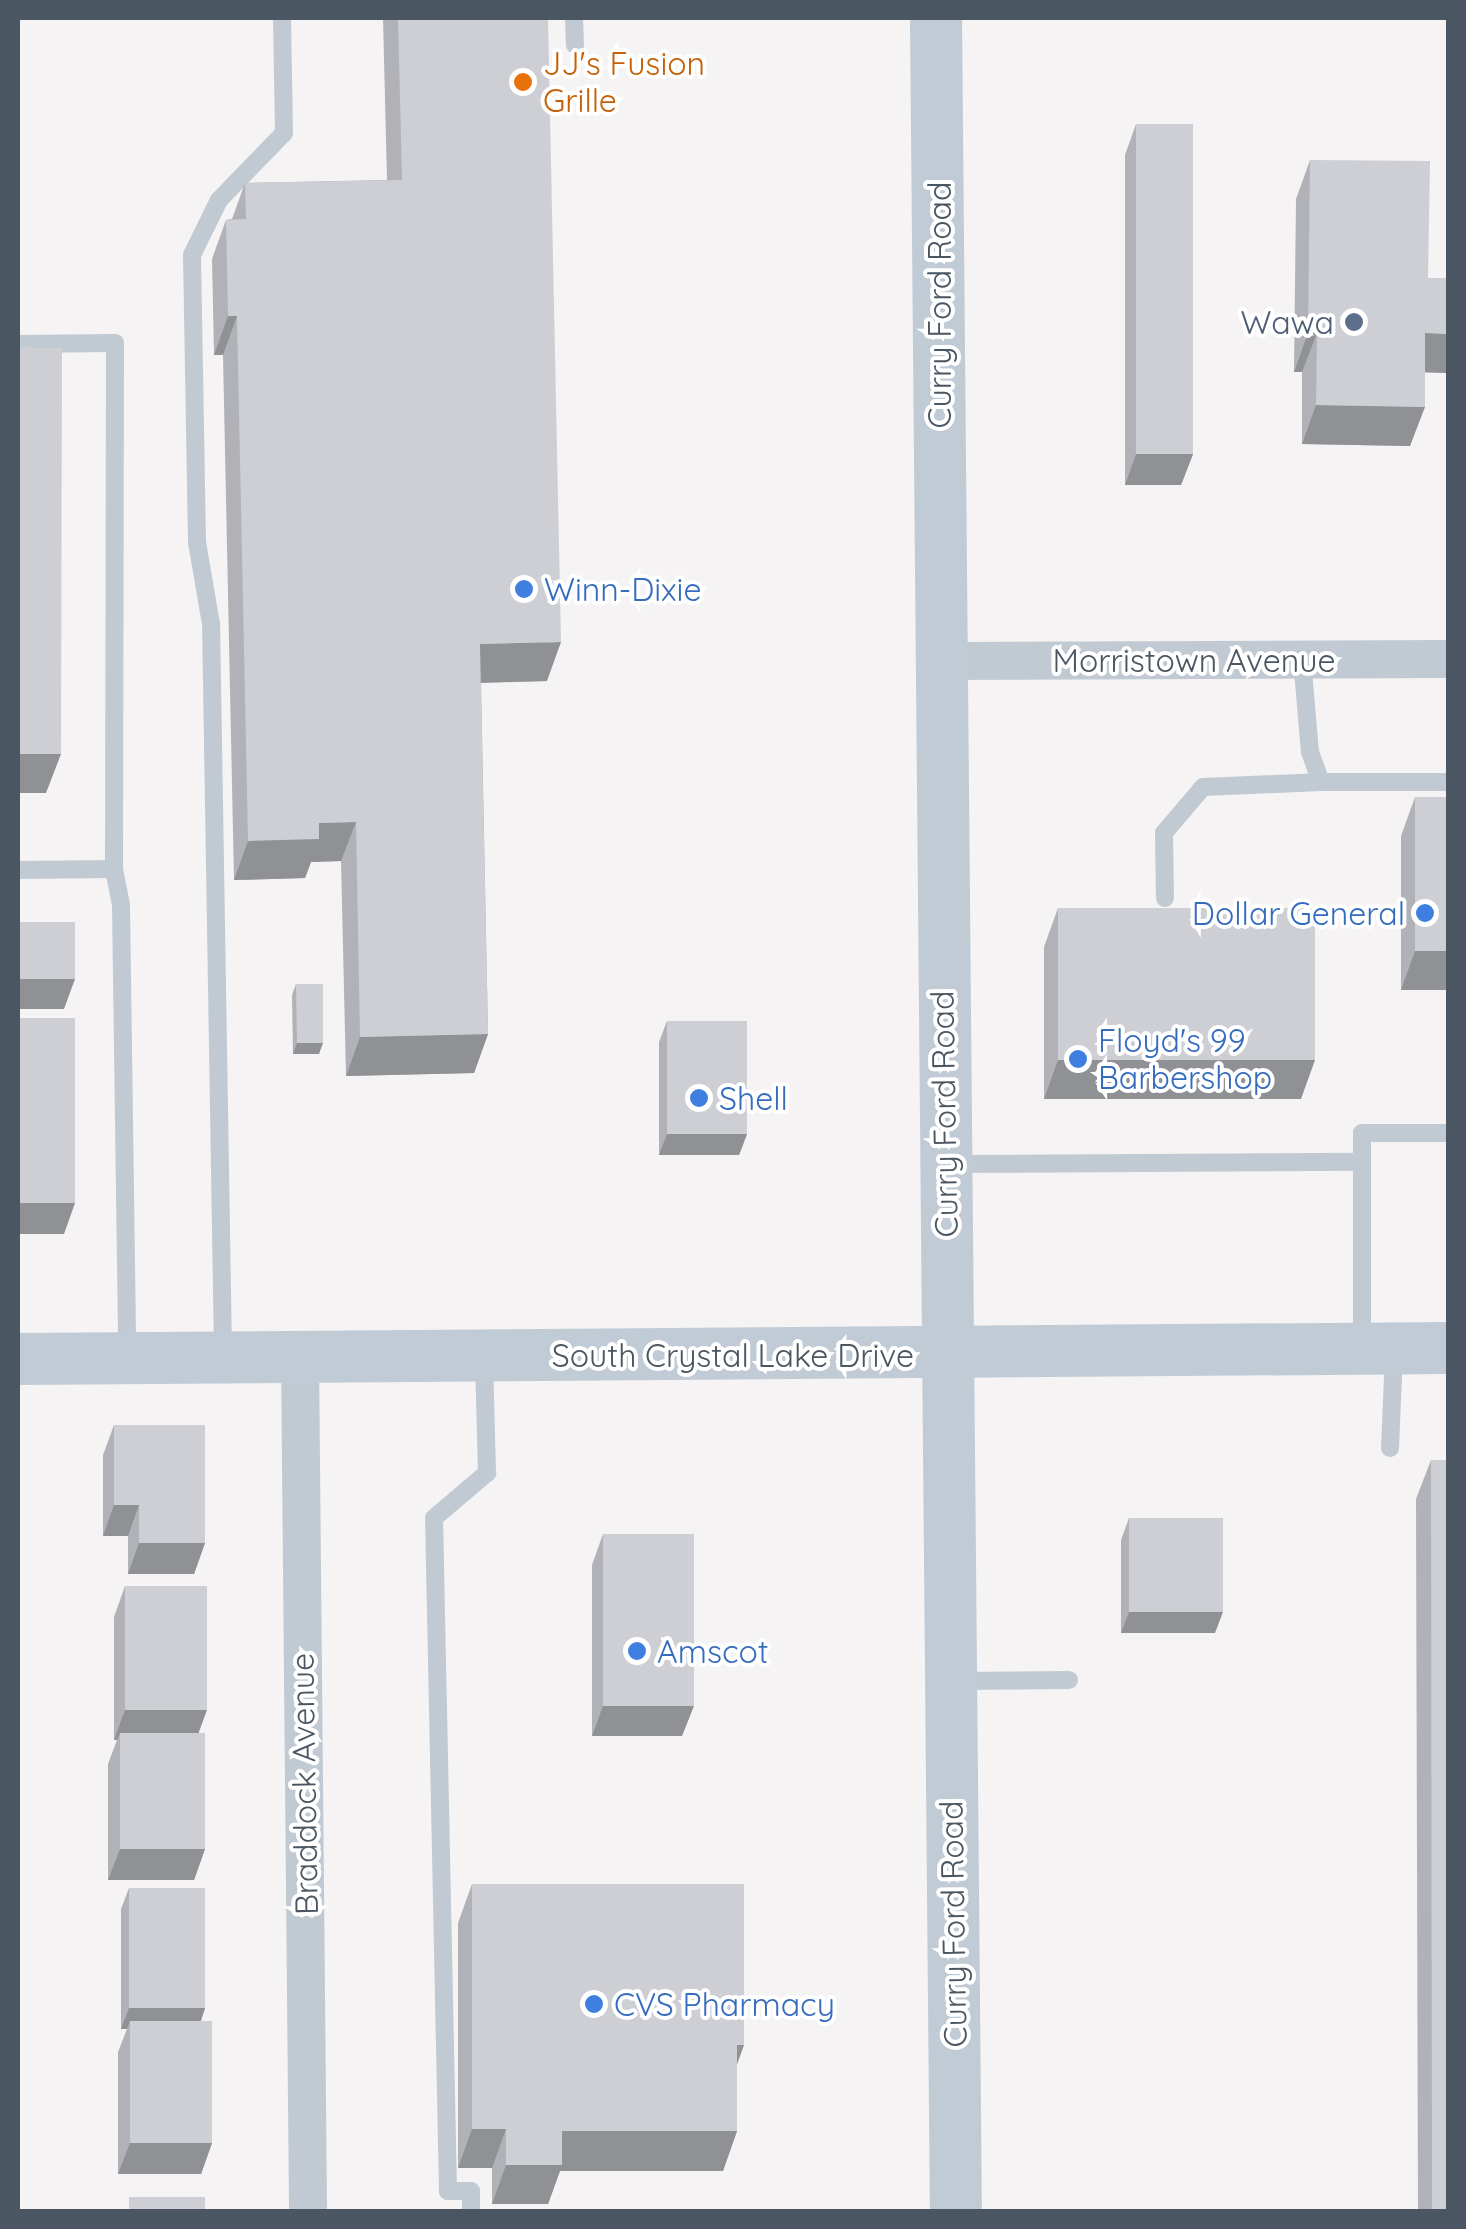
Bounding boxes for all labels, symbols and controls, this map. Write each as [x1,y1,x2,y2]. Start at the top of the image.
place label: JJ's Fusion Grille [543,45,705,120]
marker: JJ's Fusion Grille [512,71,534,93]
street label: Curry Ford Road [920,182,958,428]
place label: Wawa [1241,303,1334,341]
marker: Wawa [1343,311,1365,333]
place label: Winn-Dixie [544,570,702,608]
marker: Winn-Dixie [513,578,535,600]
street label: Morristown Avenue [1052,641,1336,679]
place label: Dollar General [1192,894,1405,932]
marker: Dollar General [1414,902,1436,924]
street label: Curry Ford Road [923,990,965,1238]
place label: Floyd's 99 Barbershop [1098,1022,1272,1097]
marker: Floyd's 99 Barbershop [1067,1048,1089,1070]
place label: Shell [719,1079,788,1117]
marker: Shell [688,1087,710,1109]
street label: South Crystal Lake Drive [552,1336,914,1374]
place label: Amscot [657,1632,769,1670]
marker: Amscot [626,1640,648,1662]
street label: Braddock Avenue [283,1653,325,1915]
street label: Curry Ford Road [932,1800,974,2048]
place label: CVS Pharmacy [614,1985,835,2023]
marker: CVS Pharmacy [583,1993,605,2015]

